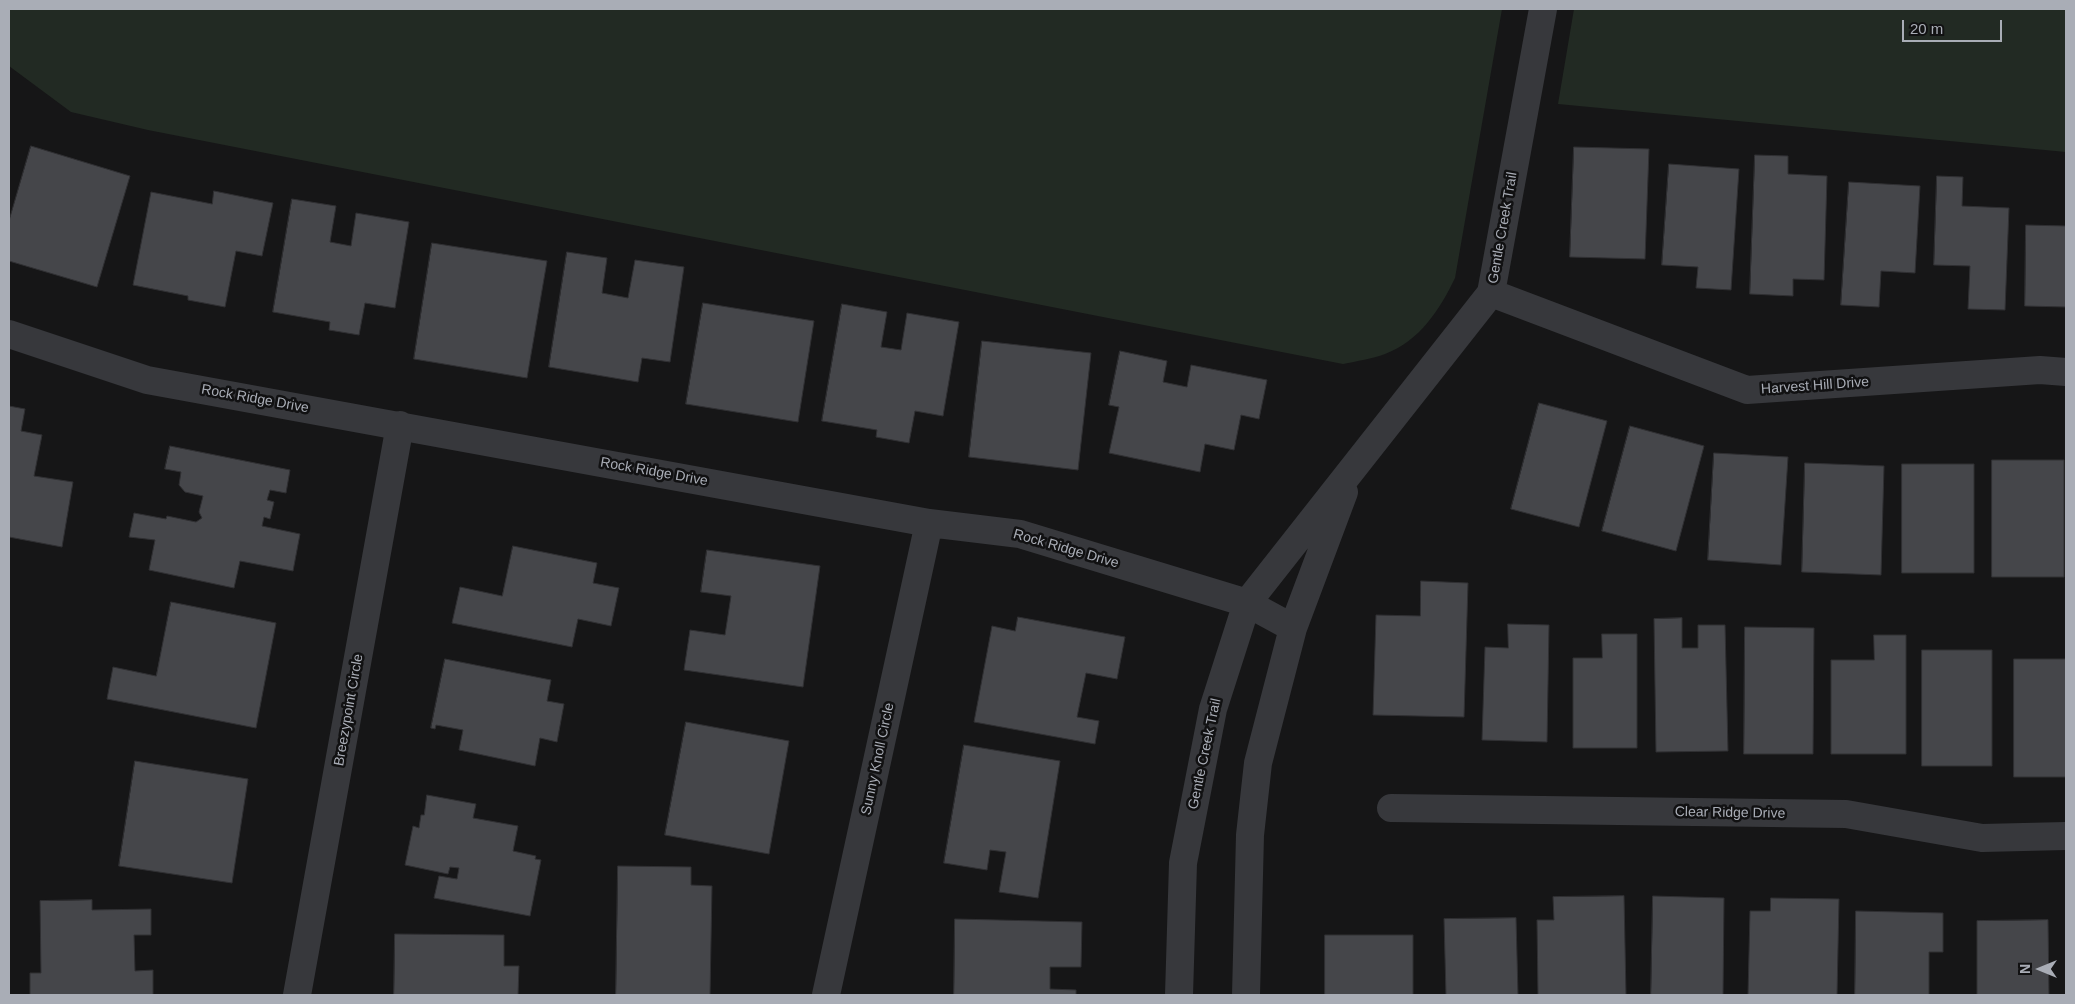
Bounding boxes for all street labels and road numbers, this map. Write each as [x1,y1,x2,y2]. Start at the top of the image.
street label: Gentle Creek Trail [1485,171,1521,285]
street label: Harvest Hill Drive [1760,374,1870,398]
street label: Rock Ridge Drive [200,381,310,417]
street label: Rock Ridge Drive [599,454,709,490]
street label: Rock Ridge Drive [1011,526,1121,572]
street label: Breezypoint Circle [331,653,367,767]
street label: Gentle Creek Trail [1185,697,1225,811]
street label: Sunny Knoll Circle [858,701,898,817]
street label: Clear Ridge Drive [1675,804,1785,822]

